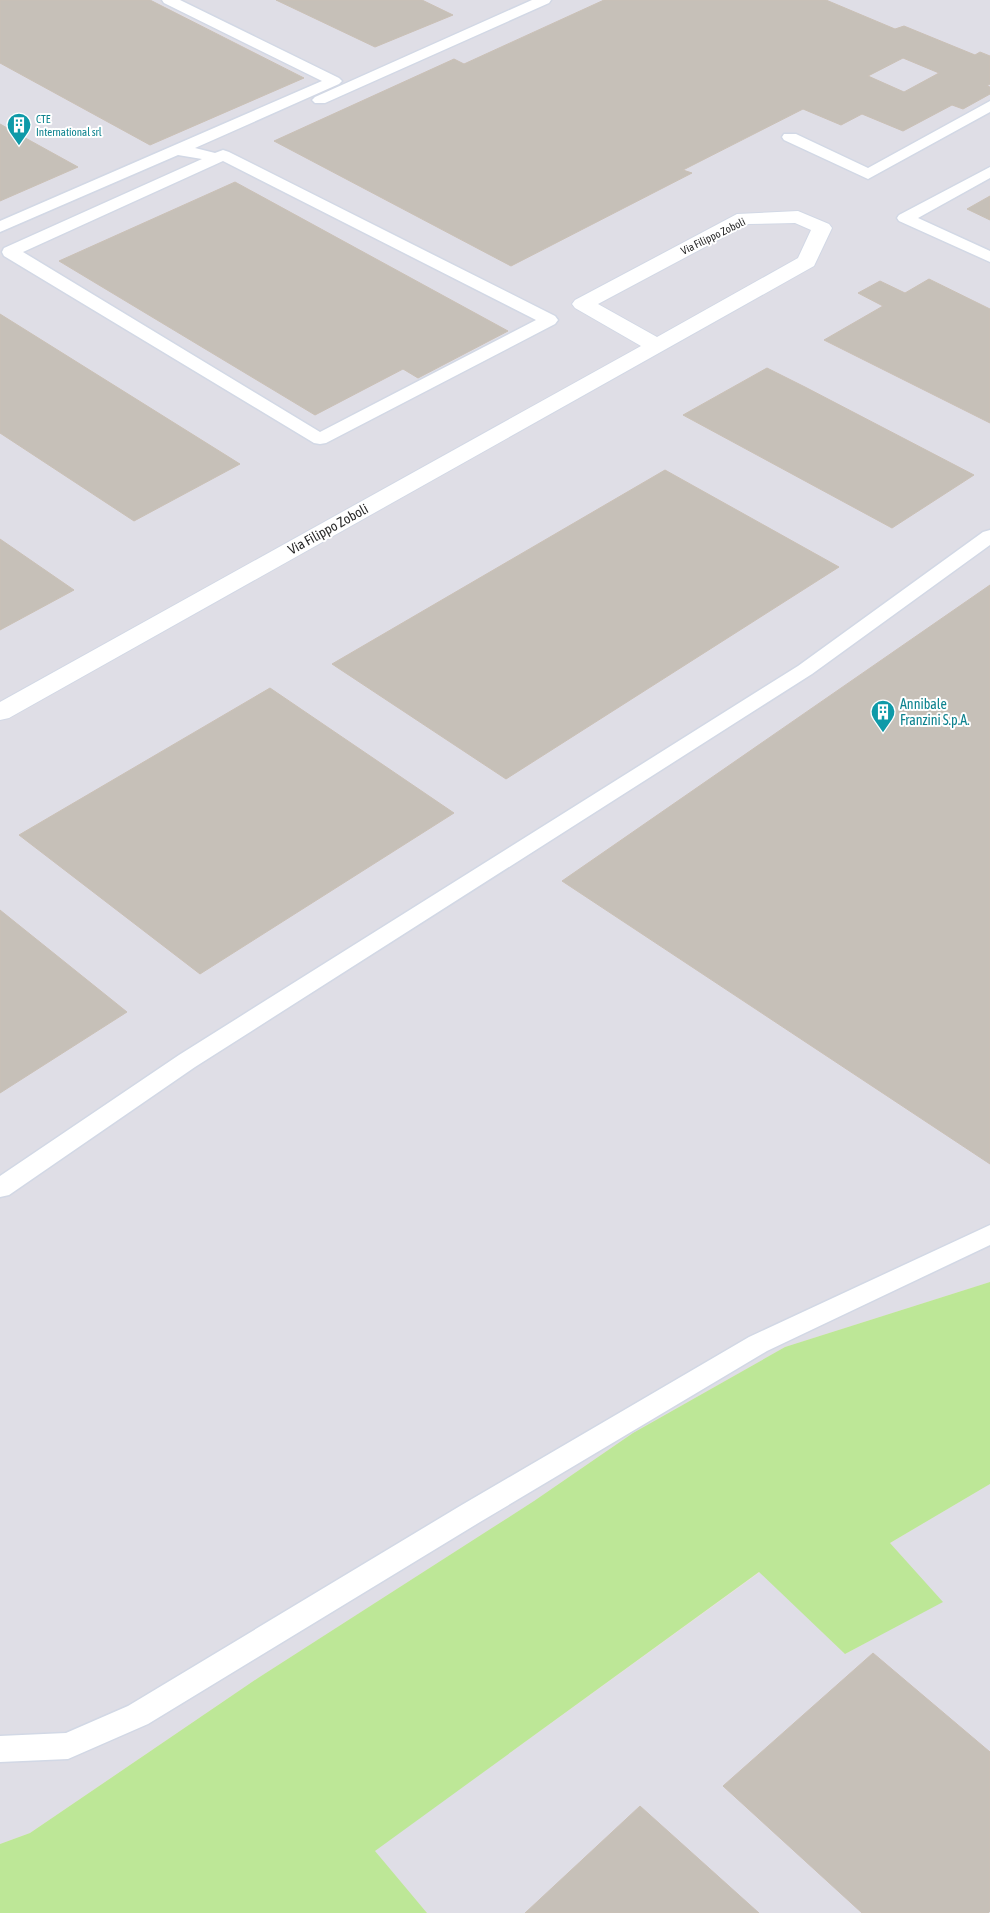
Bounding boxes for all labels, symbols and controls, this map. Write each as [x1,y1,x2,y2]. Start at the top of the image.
building icon: CTE International srl [6,112,32,146]
place label: CTE International srl [36,113,102,138]
street label: Via Filippo Zoboli [679,215,747,257]
street label: Via Filippo Zoboli [285,500,371,558]
place label: Annibale Franzini S.p.A. [900,696,970,728]
building icon: Annibale Franzini S.p.A. [870,699,896,733]

